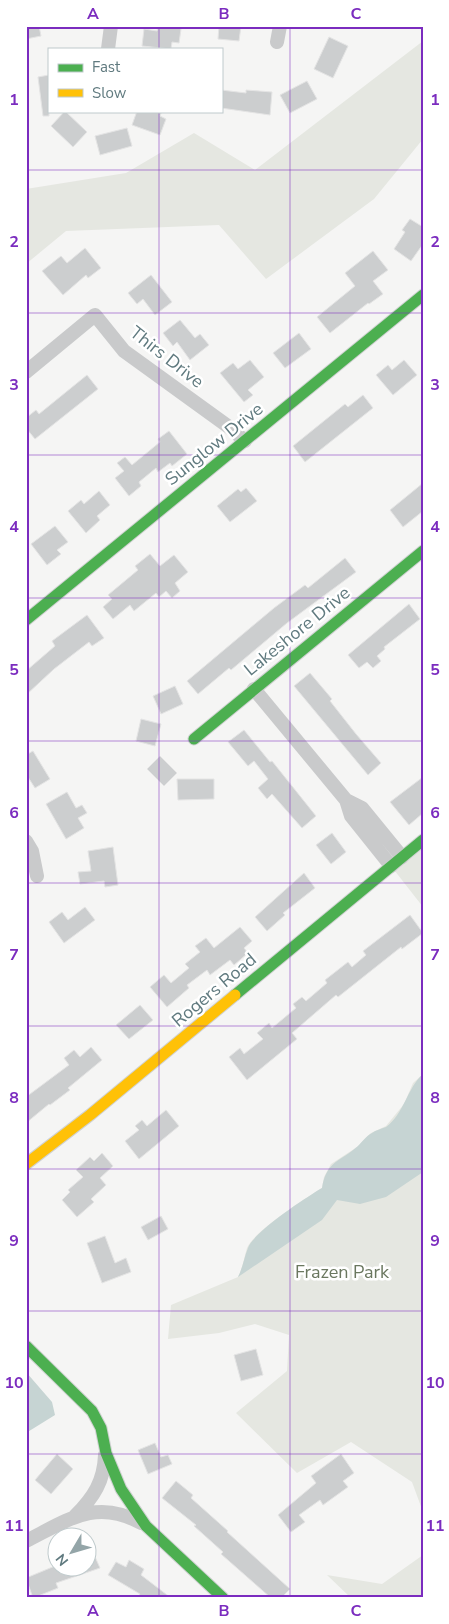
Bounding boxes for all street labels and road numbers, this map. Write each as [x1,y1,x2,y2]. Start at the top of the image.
street label: Thirs Drive [125,321,209,393]
street label: Sunglow Drive [160,397,268,491]
street label: Lakeshore Drive [239,581,355,681]
street label: Rogers Road [167,948,261,1032]

